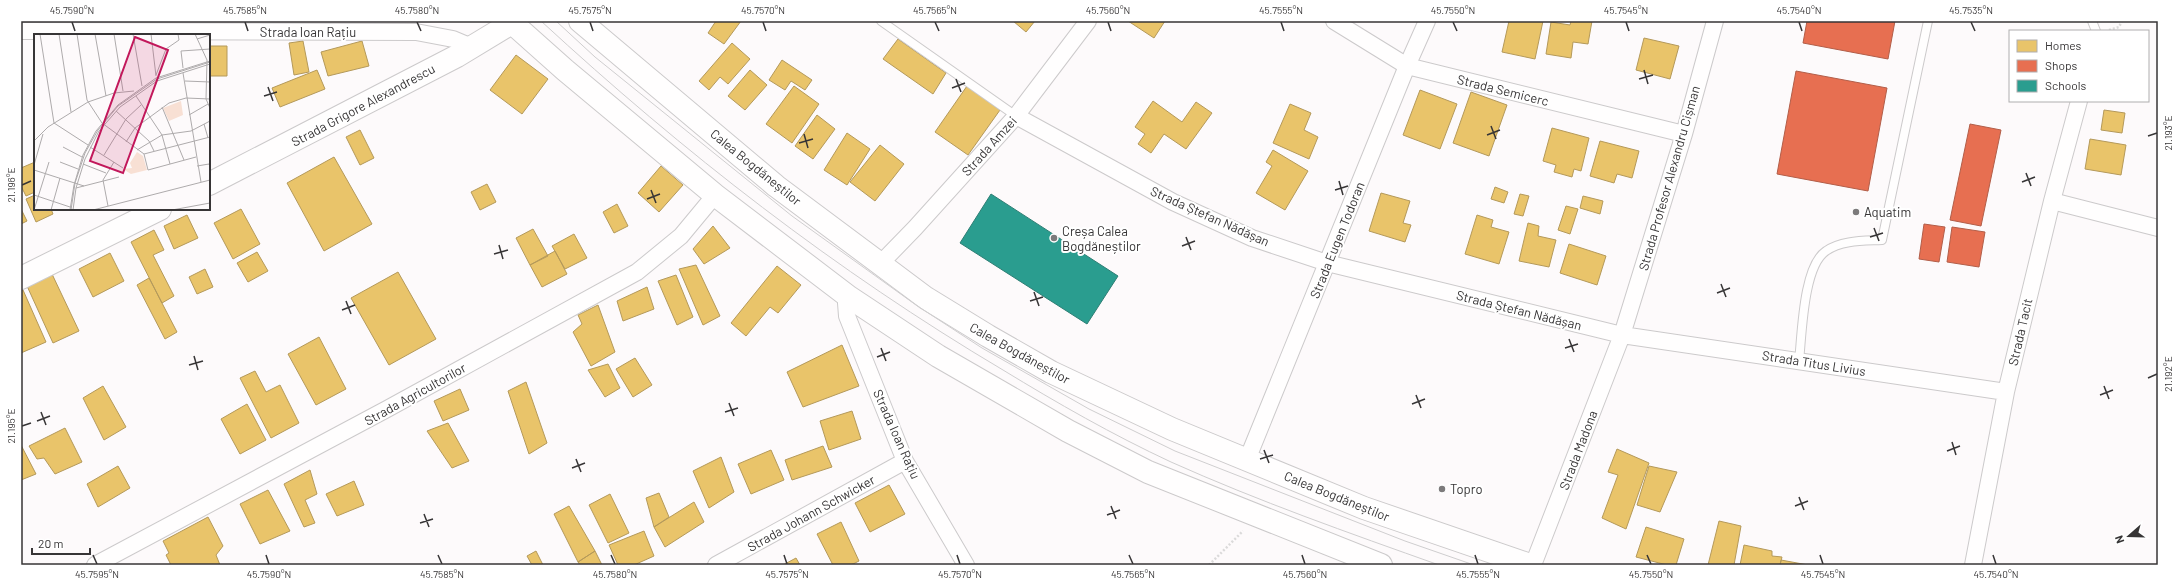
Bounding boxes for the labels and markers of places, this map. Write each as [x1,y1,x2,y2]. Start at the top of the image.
place label: Aquatim [1864,204,1911,220]
marker: Aquatim [1851,207,1861,217]
place label: Creșa Calea Bogdăneștilor [1062,223,1141,254]
marker: Creșa Calea Bogdăneștilor [1049,233,1059,243]
place label: Topro [1450,481,1483,497]
marker: Topro [1437,484,1447,494]

